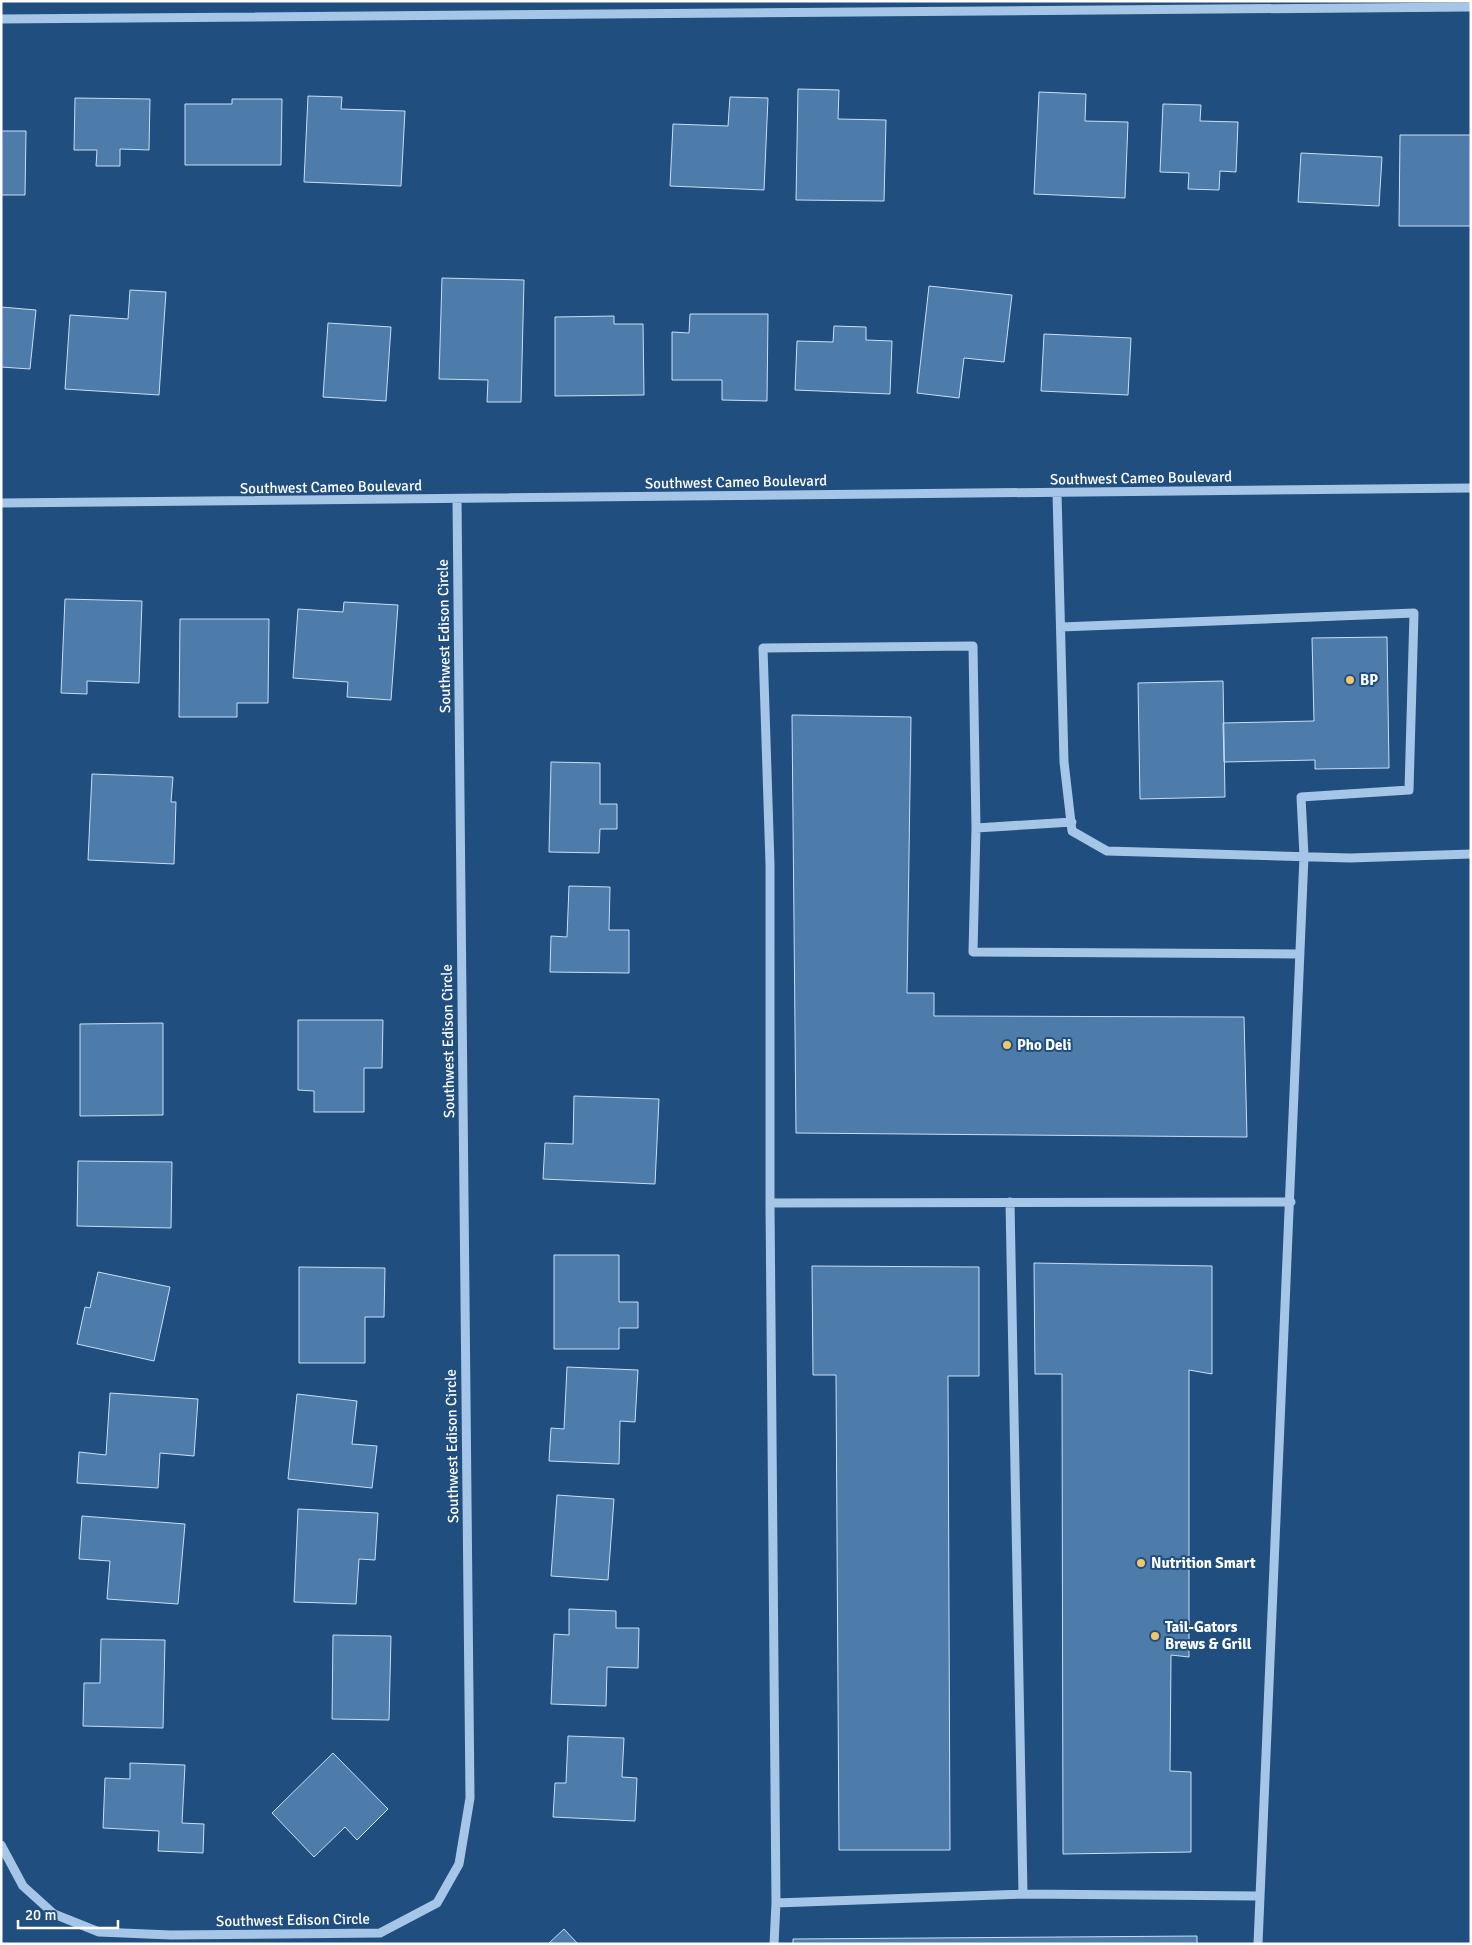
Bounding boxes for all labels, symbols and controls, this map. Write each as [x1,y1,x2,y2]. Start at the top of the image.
street label: Southwest Cameo Boulevard [1050,467,1232,489]
street label: Southwest Cameo Boulevard [645,471,827,493]
street label: Southwest Cameo Boulevard [240,476,422,498]
street label: Southwest Edison Circle [434,559,454,713]
place label: BP [1360,671,1378,689]
marker: BP [1344,674,1356,686]
street label: Southwest Edison Circle [438,964,458,1118]
place label: Pho Deli [1017,1036,1072,1054]
marker: Pho Deli [1001,1039,1013,1051]
street label: Southwest Edison Circle [442,1369,462,1523]
place label: Nutrition Smart [1151,1554,1256,1572]
marker: Nutrition Smart [1135,1557,1147,1569]
place label: Tail-Gators Brews & Grill [1165,1618,1252,1653]
marker: Tail-Gators Brews & Grill [1149,1630,1161,1642]
scale bar [18,1898,118,1930]
text: 20 m [25,1906,56,1924]
street label: Southwest Edison Circle [216,1910,370,1930]

